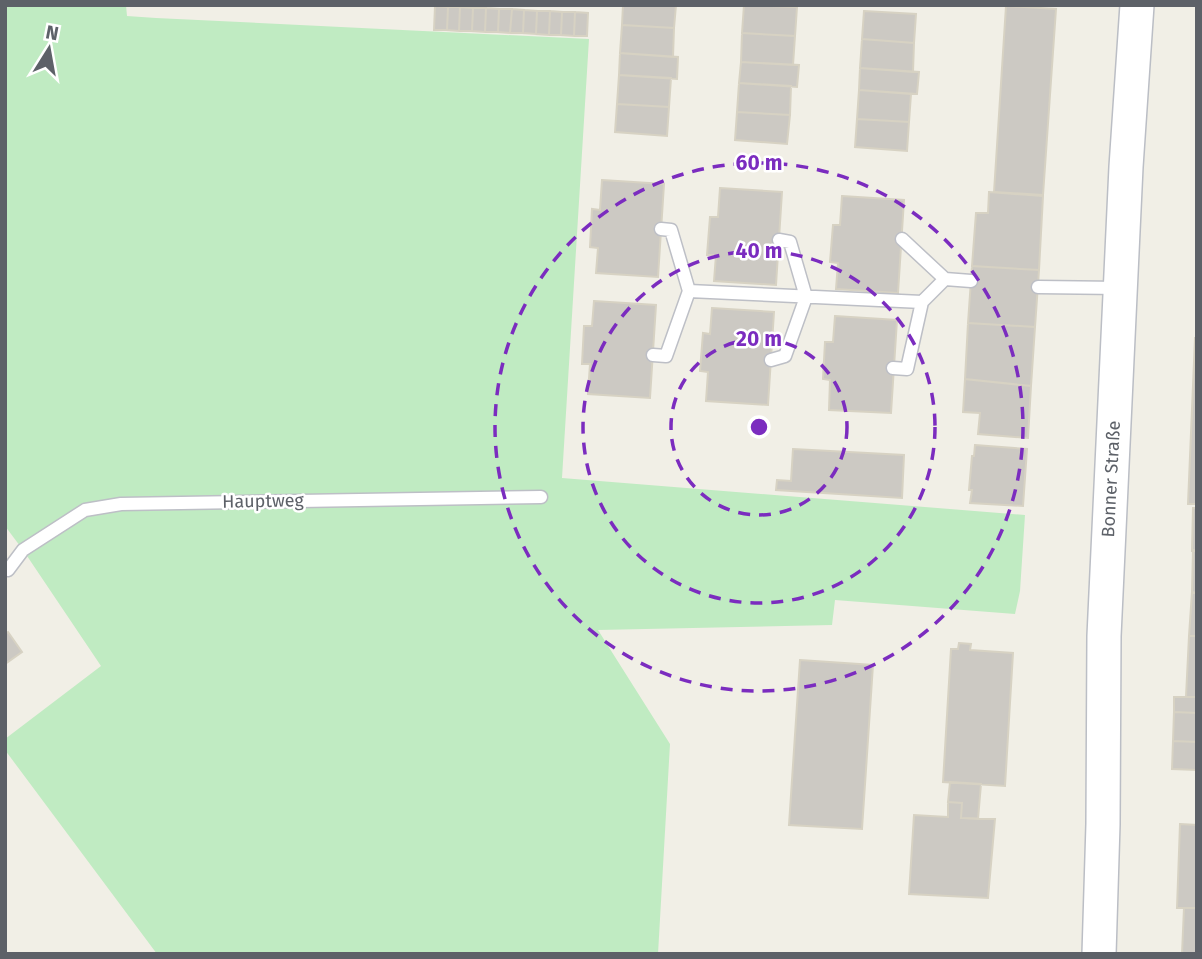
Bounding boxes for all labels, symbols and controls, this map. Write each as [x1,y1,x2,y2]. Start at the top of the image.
north arrow [14,14,84,84]
text: N [44,20,61,45]
text: 60 m [736,150,782,176]
text: 40 m [736,238,782,264]
text: 20 m [736,326,782,352]
centre of rings [747,415,771,439]
street label: Bonner Straße [1097,420,1125,538]
street label: Hauptweg [222,489,305,513]

